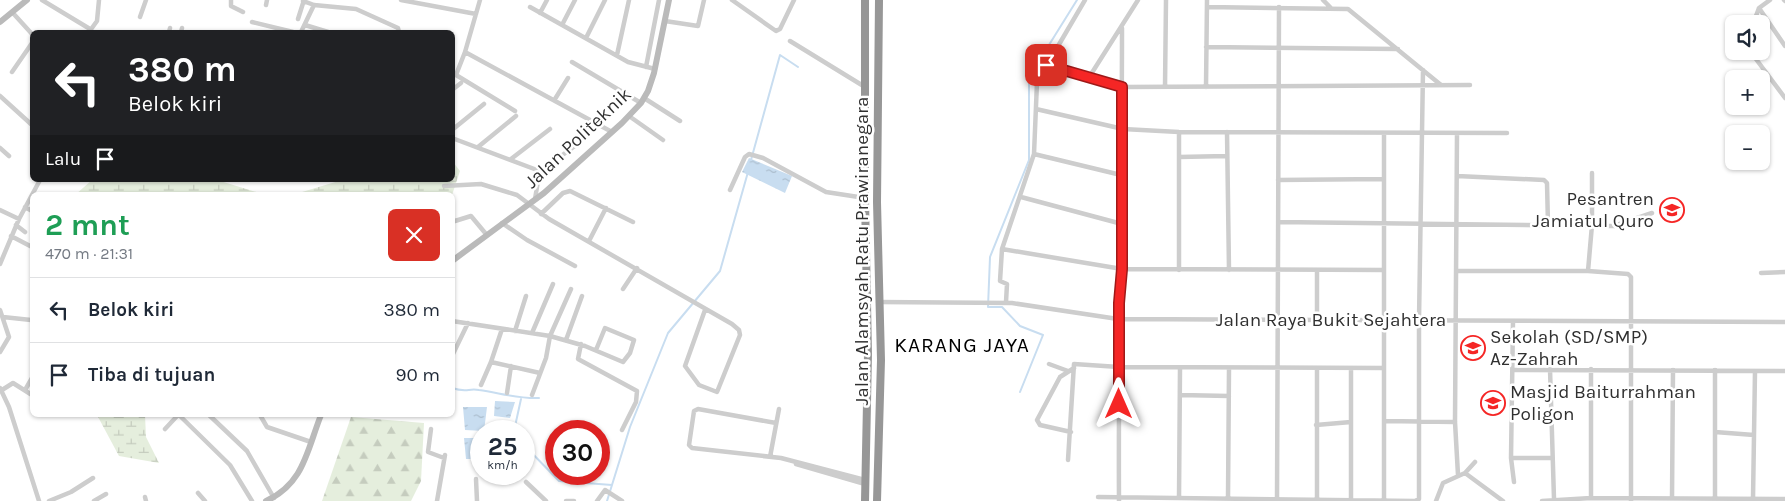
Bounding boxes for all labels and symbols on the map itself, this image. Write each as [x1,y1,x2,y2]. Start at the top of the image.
pin [1025,44,1067,86]
street label: Jalan Politeknik [520,83,636,193]
street label: Jalan Alamsyah Ratu Prawiranegara [851,97,873,405]
place label: Pesantren Jamiatul Quro [1532,188,1654,232]
school or university icon: Pesantren Jamiatul Quro [1659,197,1685,223]
street label: Jalan Raya Bukit Sejahtera [1216,309,1446,331]
place label: Sekolah (SD/SMP) Az-Zahrah [1490,326,1648,370]
district label: KARANG JAYA [894,333,1030,357]
school or university icon: Sekolah (SD/SMP) Az-Zahrah [1460,335,1486,361]
position arrow [1092,377,1144,429]
place label: Masjid Baiturrahman Poligon [1510,381,1696,425]
school or university icon: Masjid Baiturrahman Poligon [1480,390,1506,416]
speed limit sign: 30 [545,420,610,485]

